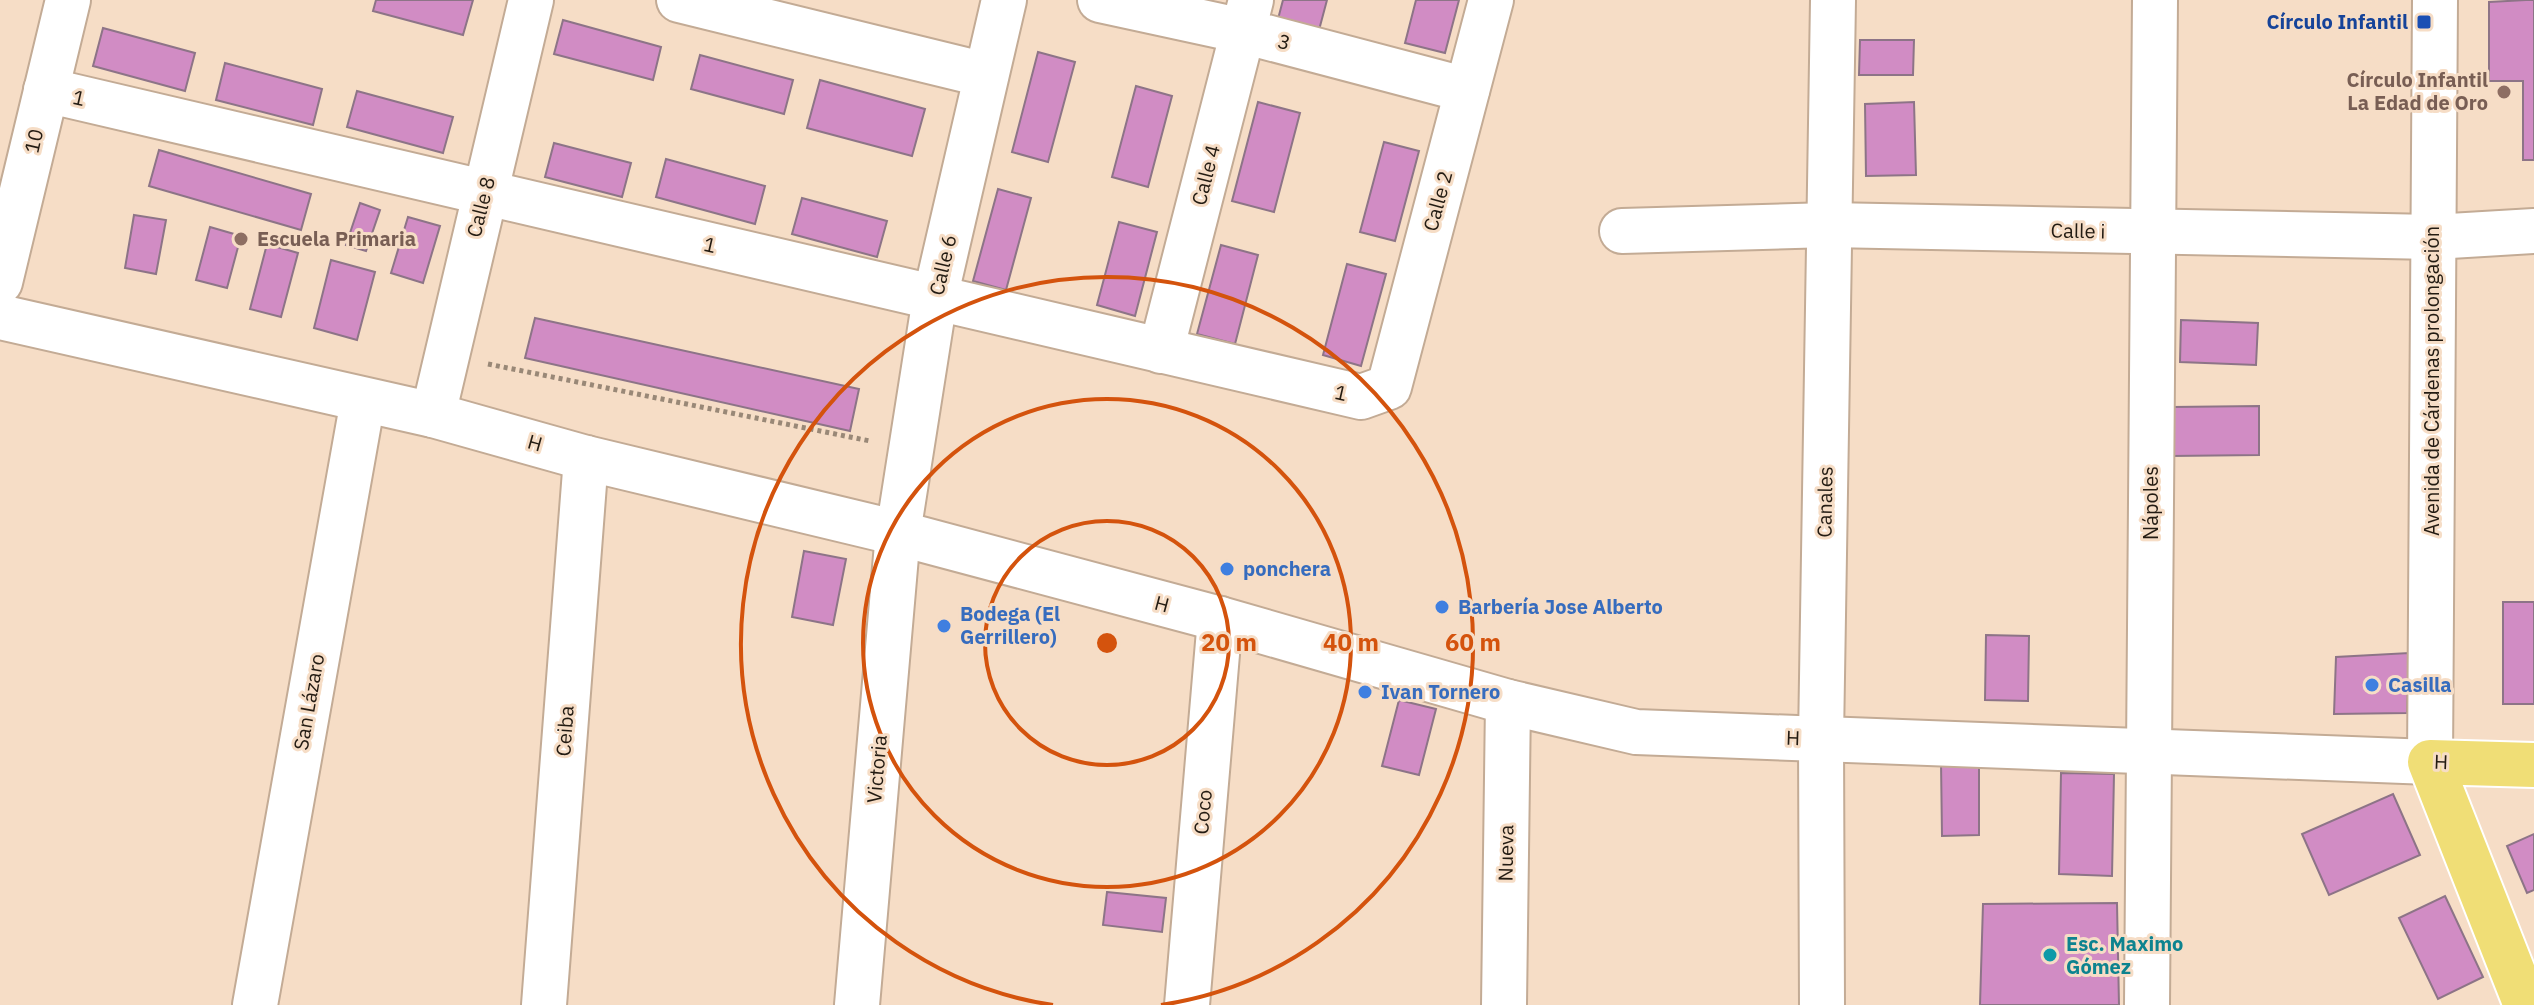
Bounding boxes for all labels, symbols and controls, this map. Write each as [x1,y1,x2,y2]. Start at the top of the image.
place label: Círculo Infantil [2266,8,2408,35]
marker: Círculo Infantil [2415,13,2433,31]
street label: 3 [1275,27,1293,56]
place label: Círculo Infantil La Edad de Oro [2346,66,2488,116]
street label: 1 [70,83,88,112]
marker: Círculo Infantil La Edad de Oro [2495,83,2513,101]
street label: 10 [18,126,49,156]
street label: Calle 4 [1185,142,1226,208]
street label: Calle 2 [1417,168,1459,234]
street label: Calle 8 [460,174,501,240]
street label: Calle i [2050,217,2106,244]
place label: Escuela Primaria [257,225,416,252]
street label: Avenida de Cárdenas prolongación [2418,226,2445,536]
marker: Escuela Primaria [232,230,250,248]
street label: 1 [701,230,719,259]
street label: Calle 6 [922,232,963,298]
street label: 1 [1332,378,1350,407]
street label: H [525,428,546,457]
street label: Canales [1810,466,1839,538]
street label: Nápoles [2137,466,2164,540]
place label: ponchera [1243,555,1331,582]
marker: ponchera [1218,560,1236,578]
street label: H [1152,589,1172,618]
place label: Barbería Jose Alberto [1458,593,1663,620]
marker: Barbería Jose Alberto [1433,598,1451,616]
place label: Bodega (El Gerrillero) [960,600,1060,650]
marker: Bodega (El Gerrillero) [935,617,953,635]
text: 20 m [1201,626,1257,658]
text: 40 m [1323,626,1379,658]
text: 60 m [1445,626,1501,658]
centre of rings [1093,629,1121,657]
street label: San Lázaro [287,652,330,752]
place label: Casilla [2388,671,2452,698]
marker: Casilla [2363,676,2381,694]
place label: Ivan Tornero [1381,678,1500,705]
marker: Ivan Tornero [1356,683,1374,701]
street label: Ceiba [549,704,580,757]
street label: H [1785,724,1801,751]
street label: Victoria [860,733,893,804]
street label: H [2433,748,2449,775]
street label: Coco [1187,788,1218,835]
street label: Nueva [1492,824,1519,882]
place label: Esc. Maximo Gómez [2066,930,2183,980]
marker: Esc. Maximo Gómez [2041,946,2059,964]

